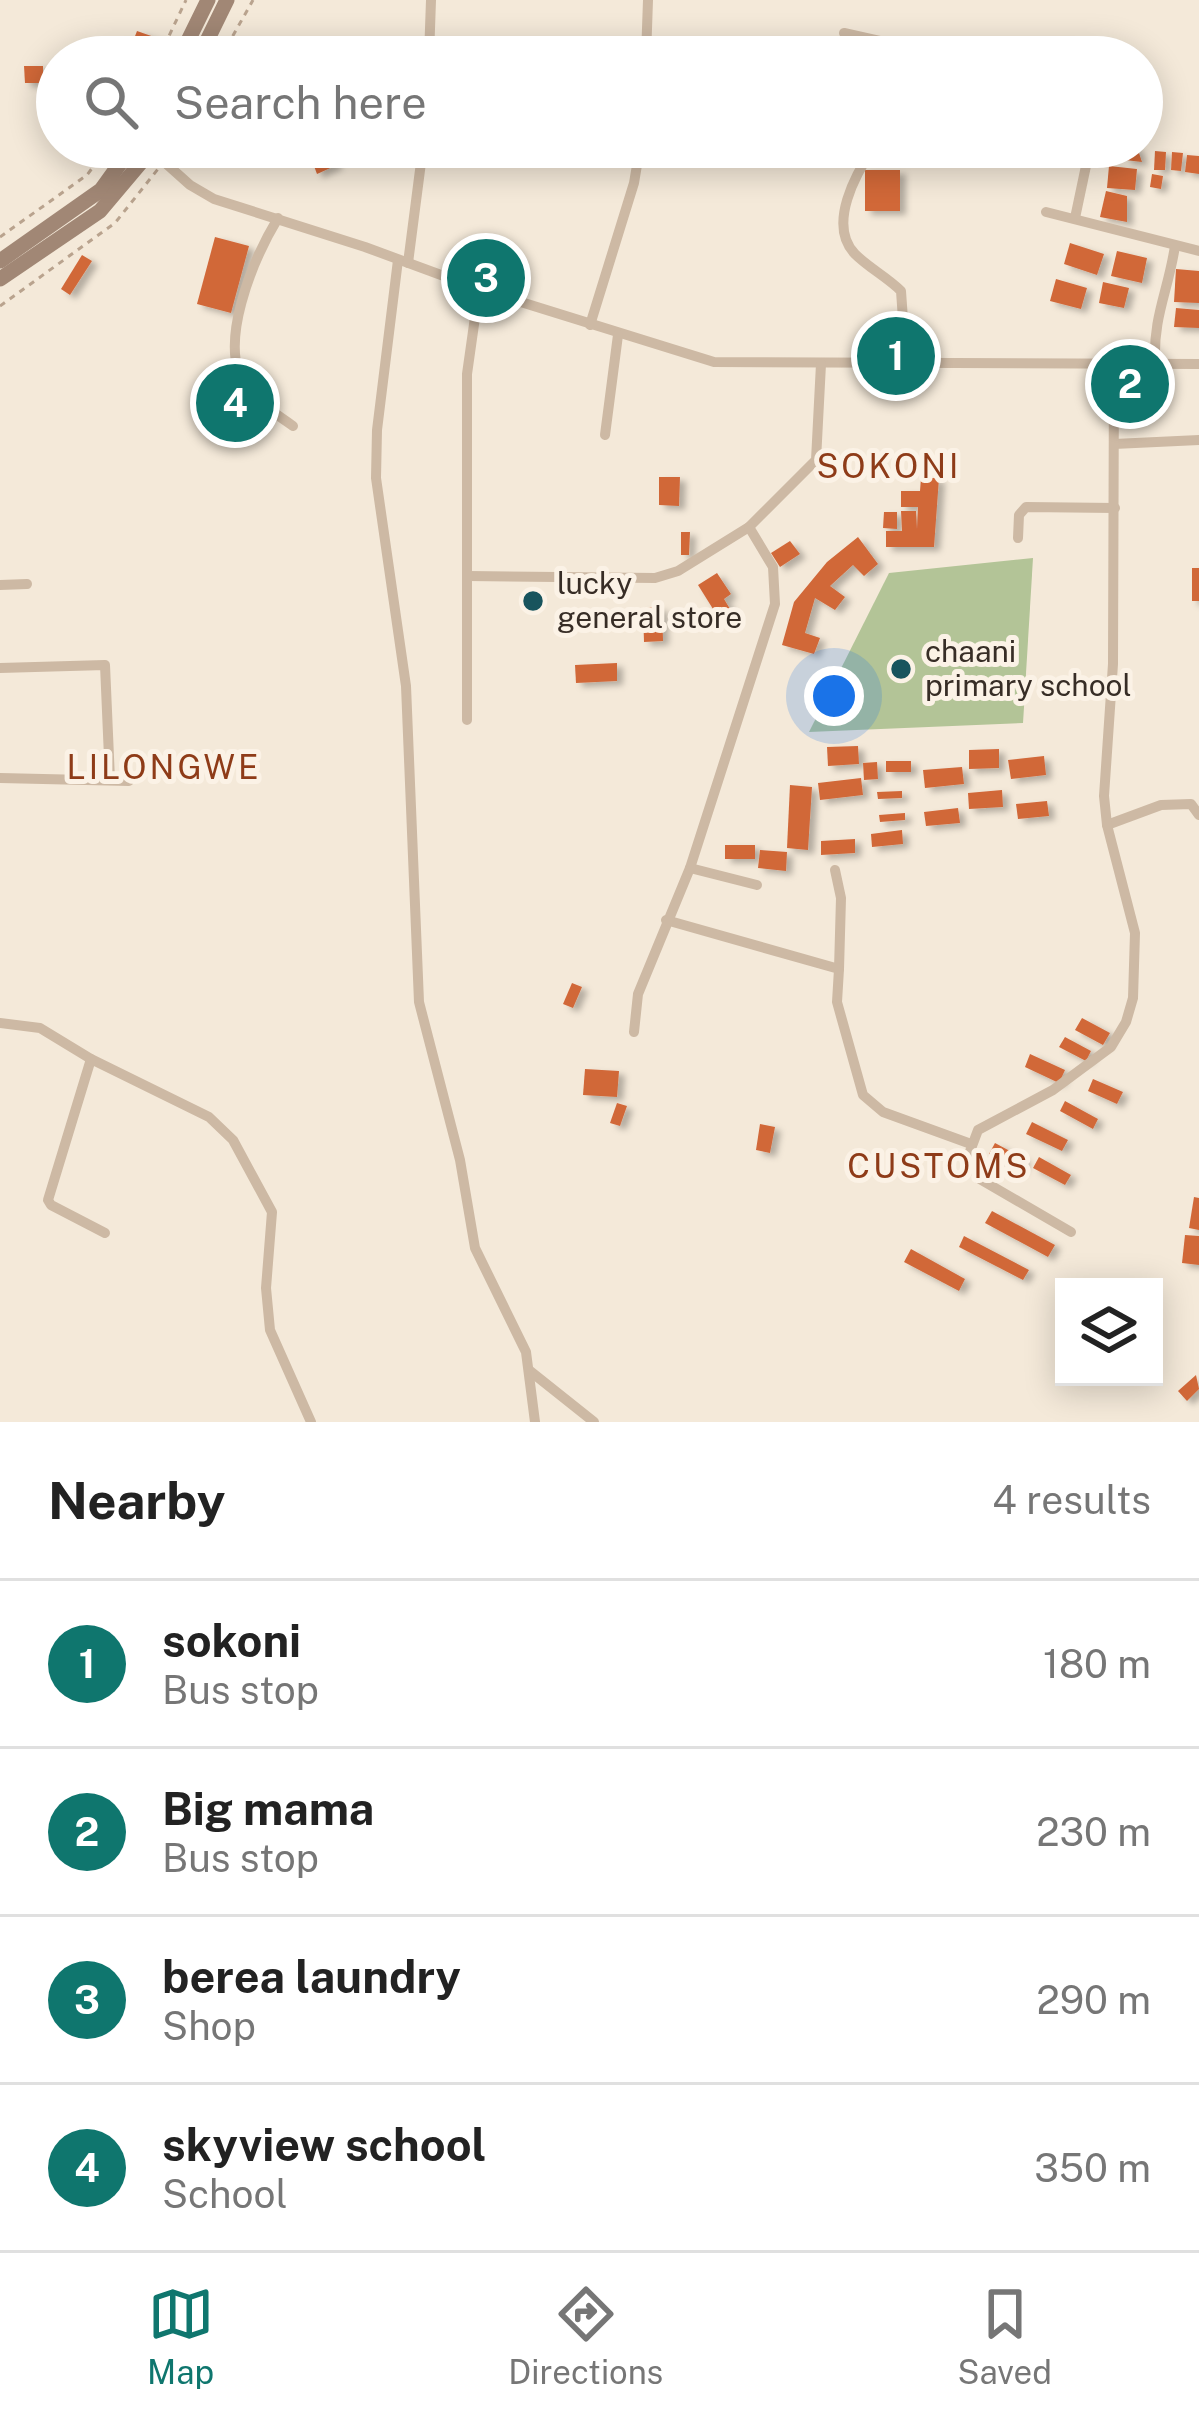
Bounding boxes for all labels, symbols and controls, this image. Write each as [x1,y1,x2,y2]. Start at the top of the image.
search box [36,36,1163,168]
icon: search [78,69,144,135]
text: Search here [174,76,427,129]
pin: 3 [447,233,525,323]
pin: 1 [857,311,935,401]
pin: 2 [1091,339,1169,429]
pin: 4 [196,358,274,448]
district label: SOKONI [817,447,961,485]
place label: lucky general store [557,565,742,635]
marker: lucky general store [520,588,546,614]
place label: chaani primary school [925,633,1132,703]
marker: chaani primary school [888,656,914,682]
your location [804,666,864,726]
district label: LILONGWE [67,748,261,786]
district label: CUSTOMS [847,1147,1031,1185]
map controls [1055,1278,1163,1386]
button: layers [1055,1278,1163,1386]
text: Nearby [48,1471,225,1530]
text: 4 results [992,1477,1151,1523]
text: sokoni [162,1614,301,1667]
text: 1 [79,1641,95,1687]
text: 180 m [1043,1641,1151,1687]
text: Bus stop [162,1667,319,1713]
text: Big mama [162,1782,374,1835]
text: 2 [75,1809,99,1855]
text: 230 m [1036,1809,1151,1855]
text: Bus stop [162,1835,319,1881]
text: berea laundry [162,1950,461,2003]
text: 3 [74,1977,100,2023]
text: 290 m [1037,1977,1151,2023]
text: Shop [162,2003,256,2049]
text: skyview school [162,2118,486,2171]
text: 4 [74,2145,100,2191]
text: 350 m [1034,2145,1151,2191]
text: School [162,2171,287,2217]
tab: Map [147,2281,214,2391]
tab: Directions [508,2281,663,2391]
tab: Saved [958,2281,1052,2391]

